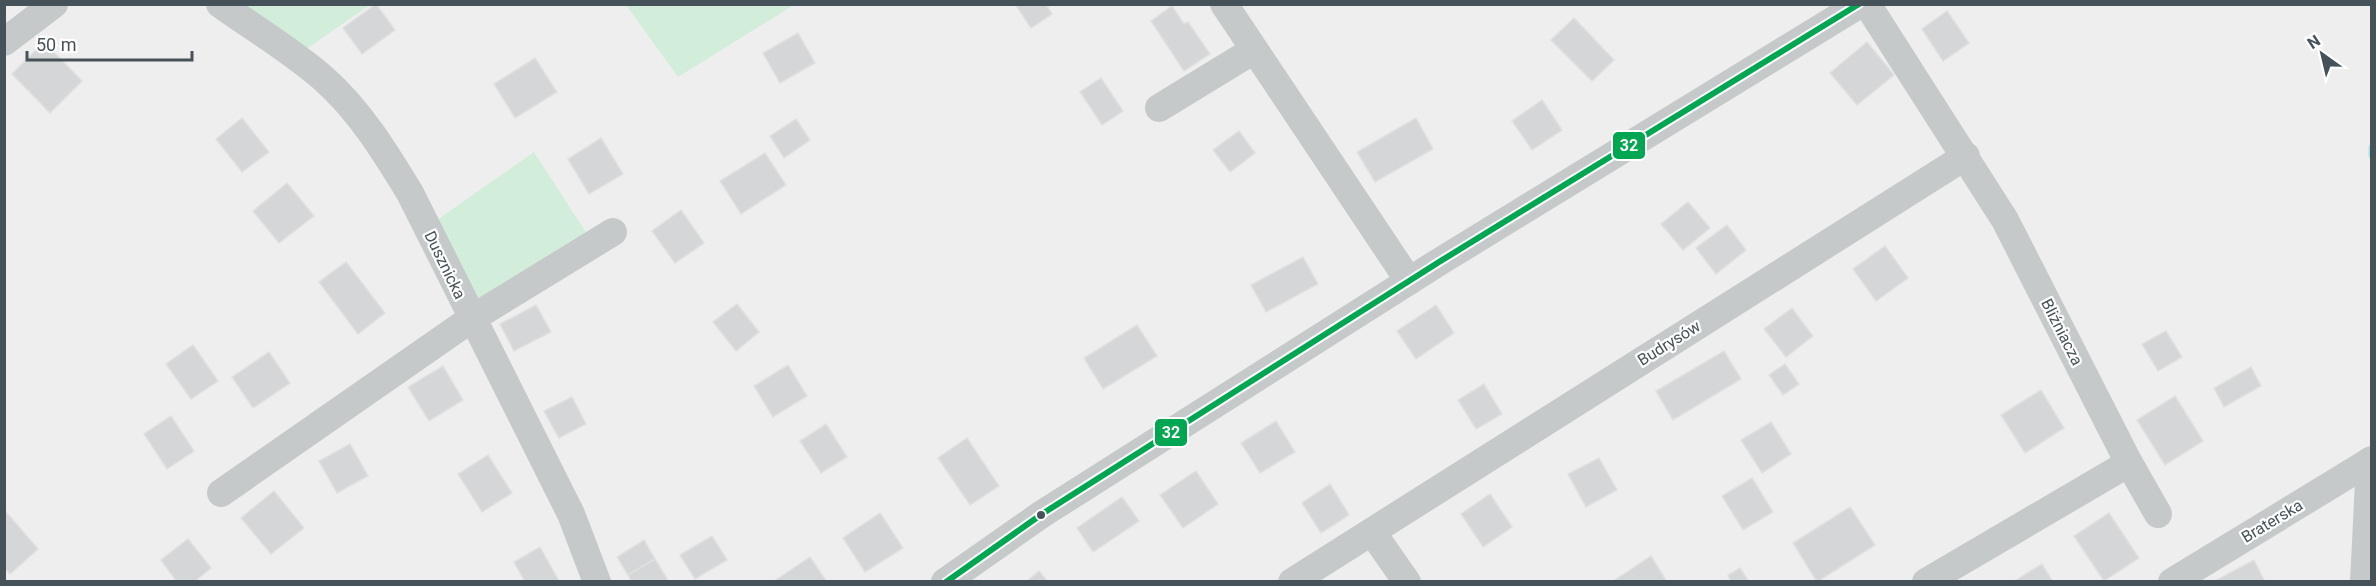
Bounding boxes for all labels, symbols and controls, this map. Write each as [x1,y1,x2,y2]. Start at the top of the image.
scale bar [27,24,192,62]
north arrow [2292,24,2352,84]
text: N [2304,31,2324,53]
text: 50 m [36,34,76,55]
line badge: 32 [1612,131,1646,160]
text: 32 [1620,136,1638,155]
street label: Dusznicka [420,228,470,302]
street label: Bliźniacza [2037,296,2087,368]
street label: Budrysów [1634,316,1704,370]
line badge: 32 [1154,418,1188,447]
text: 32 [1162,423,1180,442]
street label: Braterska [2238,495,2306,547]
unlabelled marker [1035,509,1047,521]

